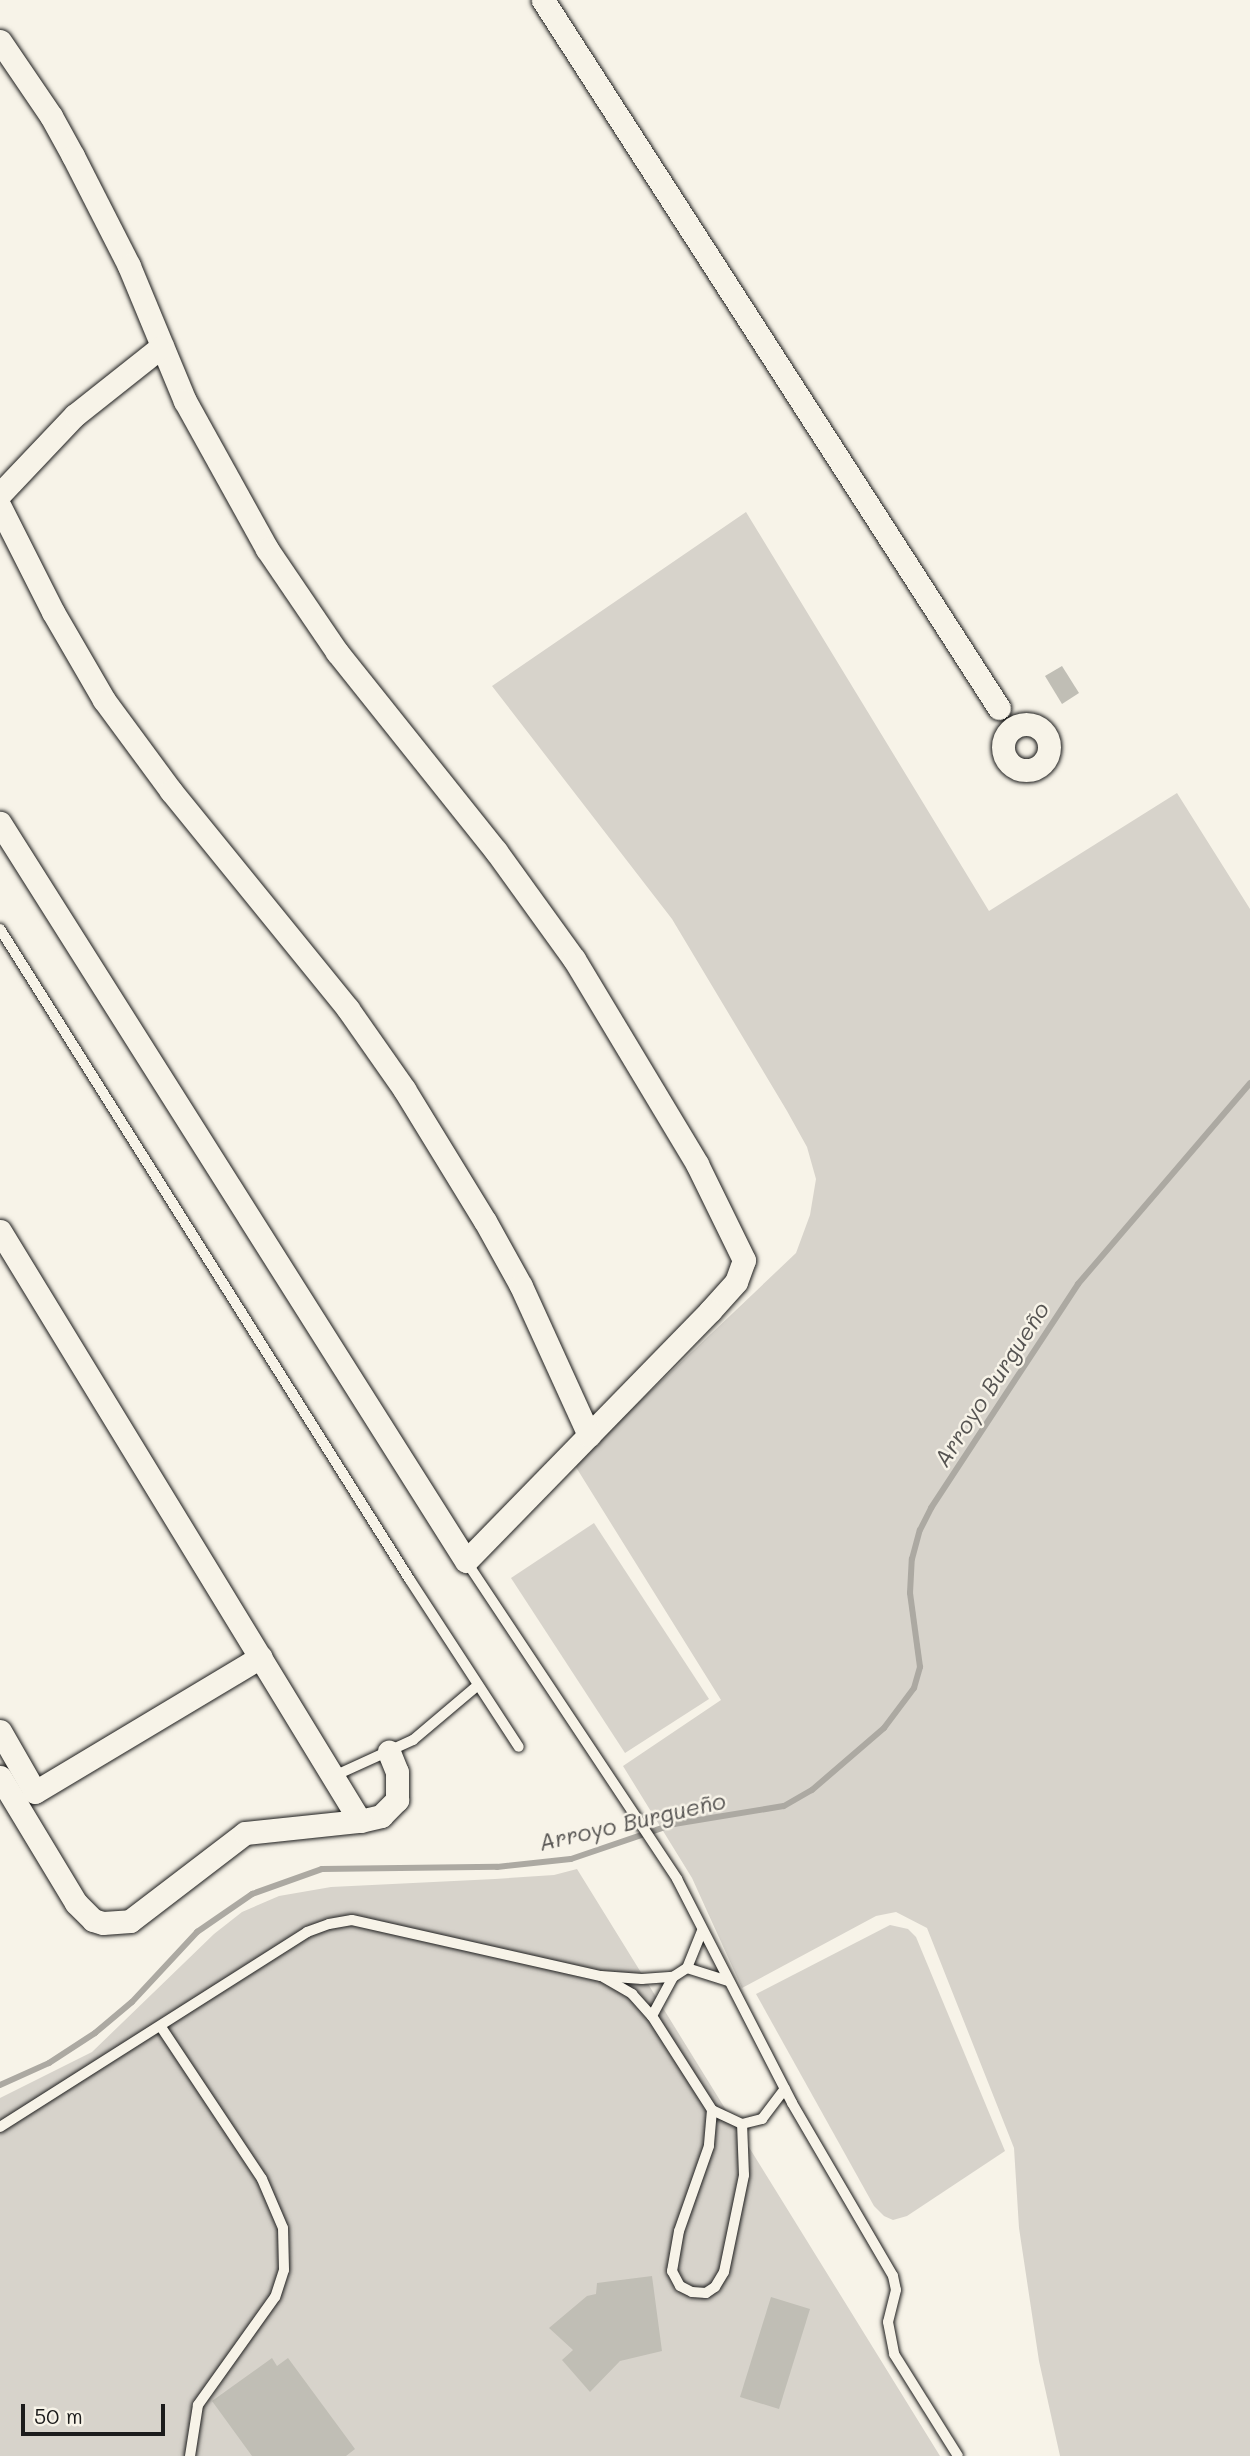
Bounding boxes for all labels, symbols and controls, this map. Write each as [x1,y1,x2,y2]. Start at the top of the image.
water label: Arroyo Burgueño [928,1297,1054,1471]
water label: Arroyo Burgueño [536,1786,728,1856]
scale bar [24,2390,168,2434]
text: 50 m [34,2402,83,2429]

